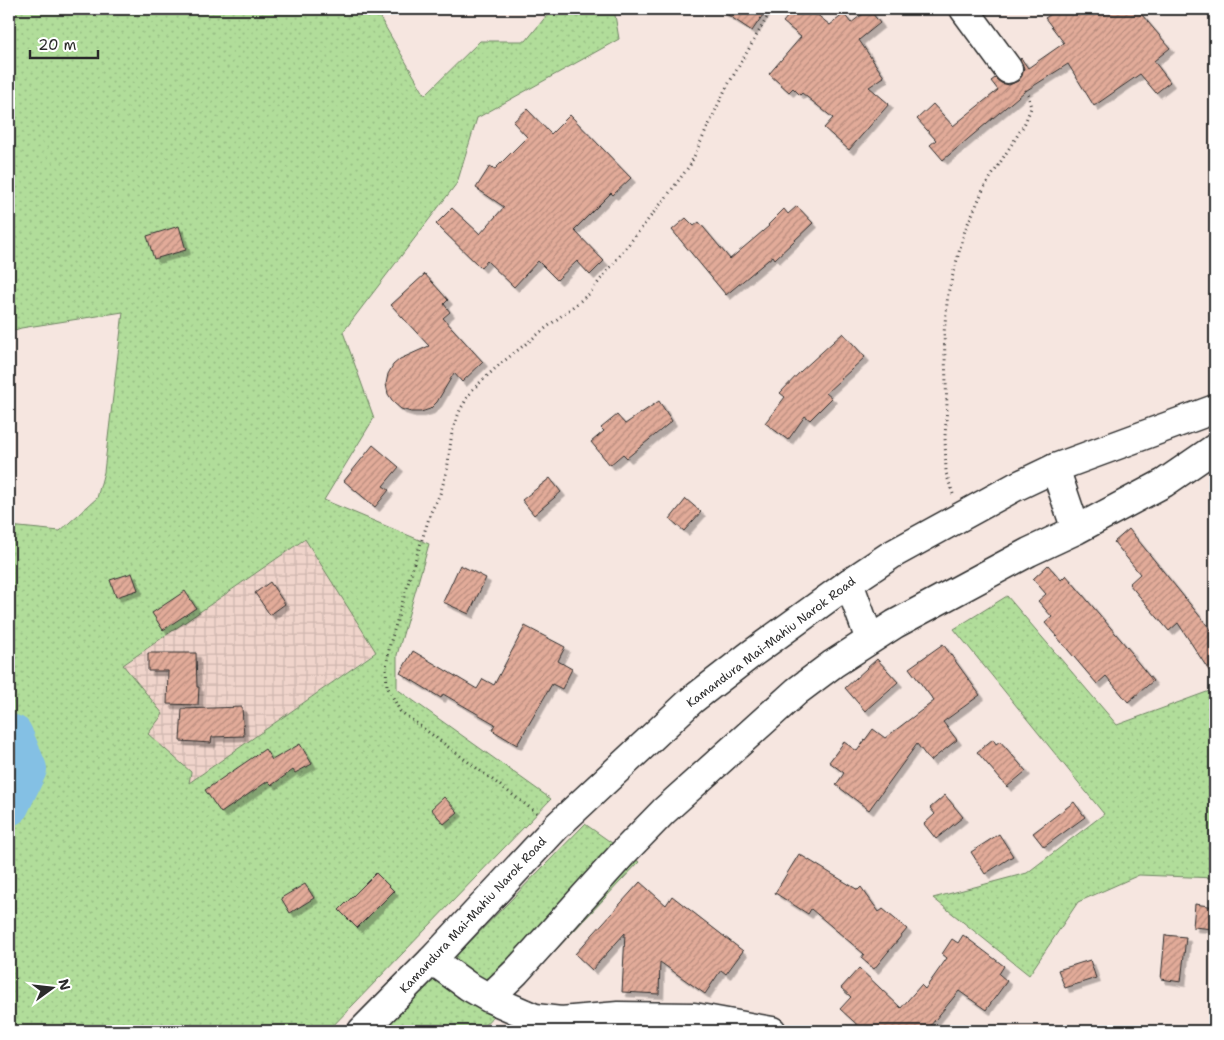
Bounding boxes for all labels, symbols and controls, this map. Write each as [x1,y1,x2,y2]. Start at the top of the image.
scale bar [30,28,98,60]
text: 20 m [38,35,77,55]
street label: Kamandura Mai-Mahiu Narok Road [683,573,859,711]
street label: Kamandura Mai-Mahiu Narok Road [396,833,550,996]
north arrow [28,962,78,1012]
text: N [54,977,75,992]

